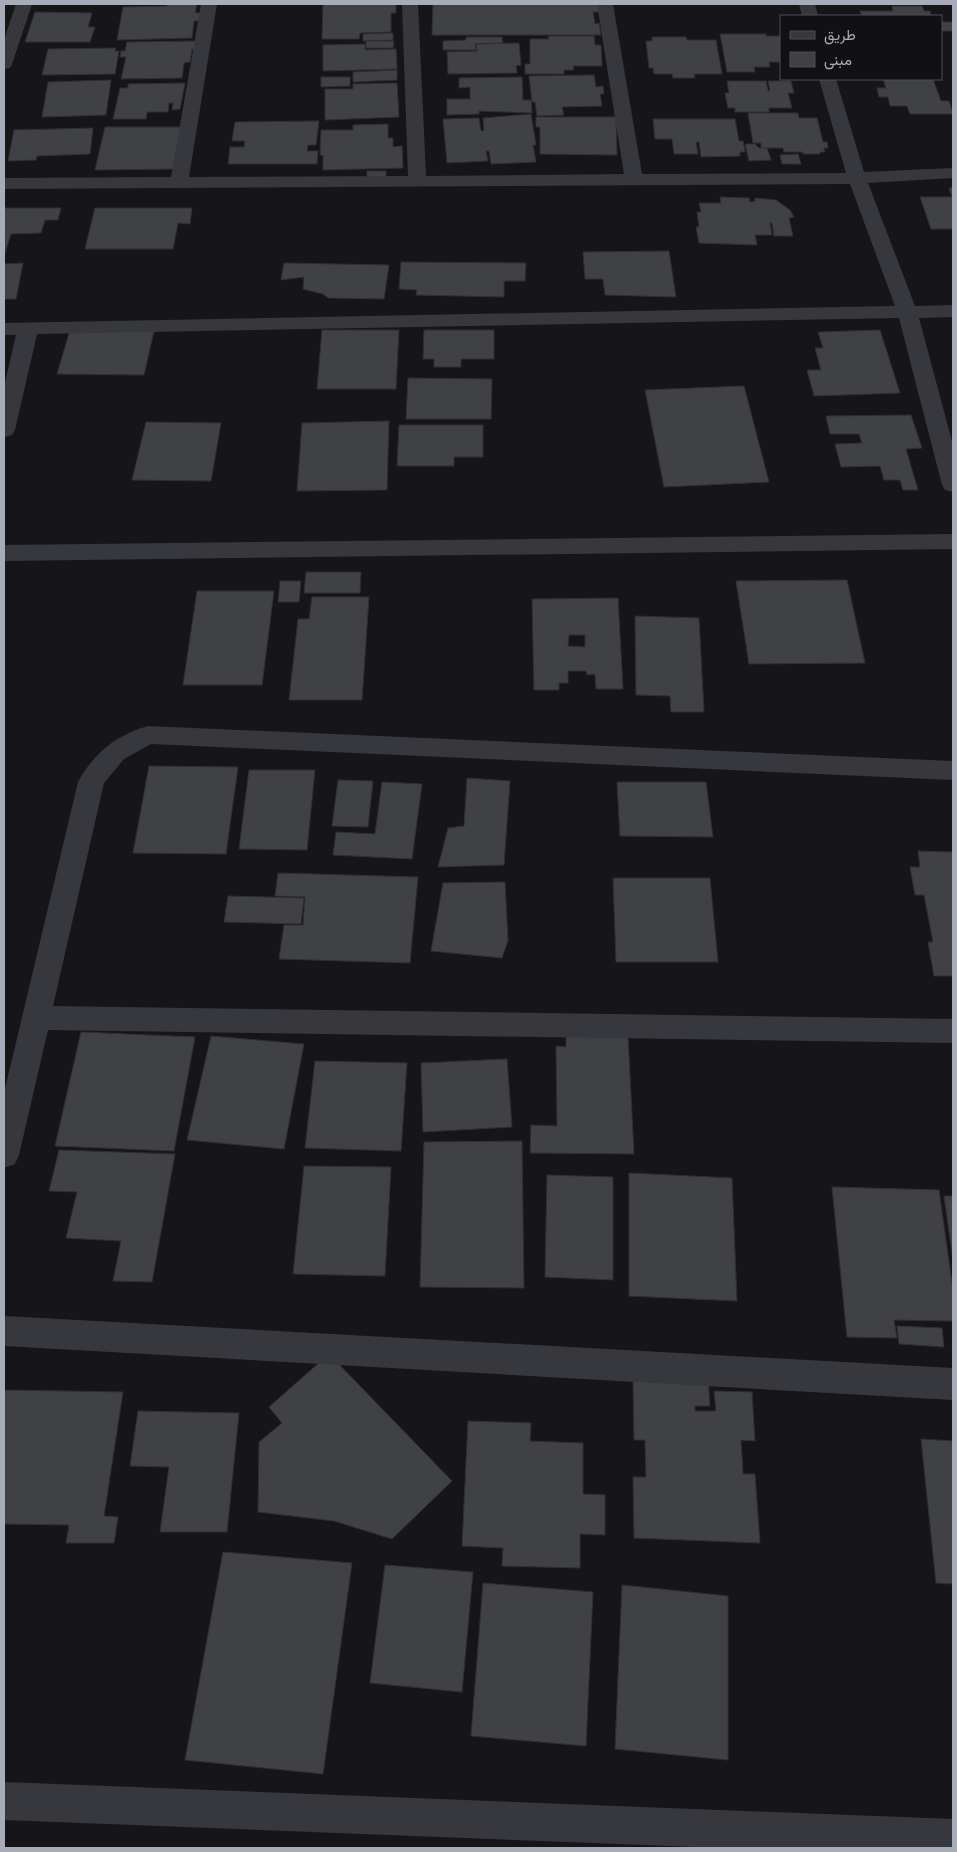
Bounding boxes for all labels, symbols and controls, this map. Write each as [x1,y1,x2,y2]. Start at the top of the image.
legend [780,15,942,80]
text: طريق [824,26,856,45]
text: مبنى [824,51,852,70]

